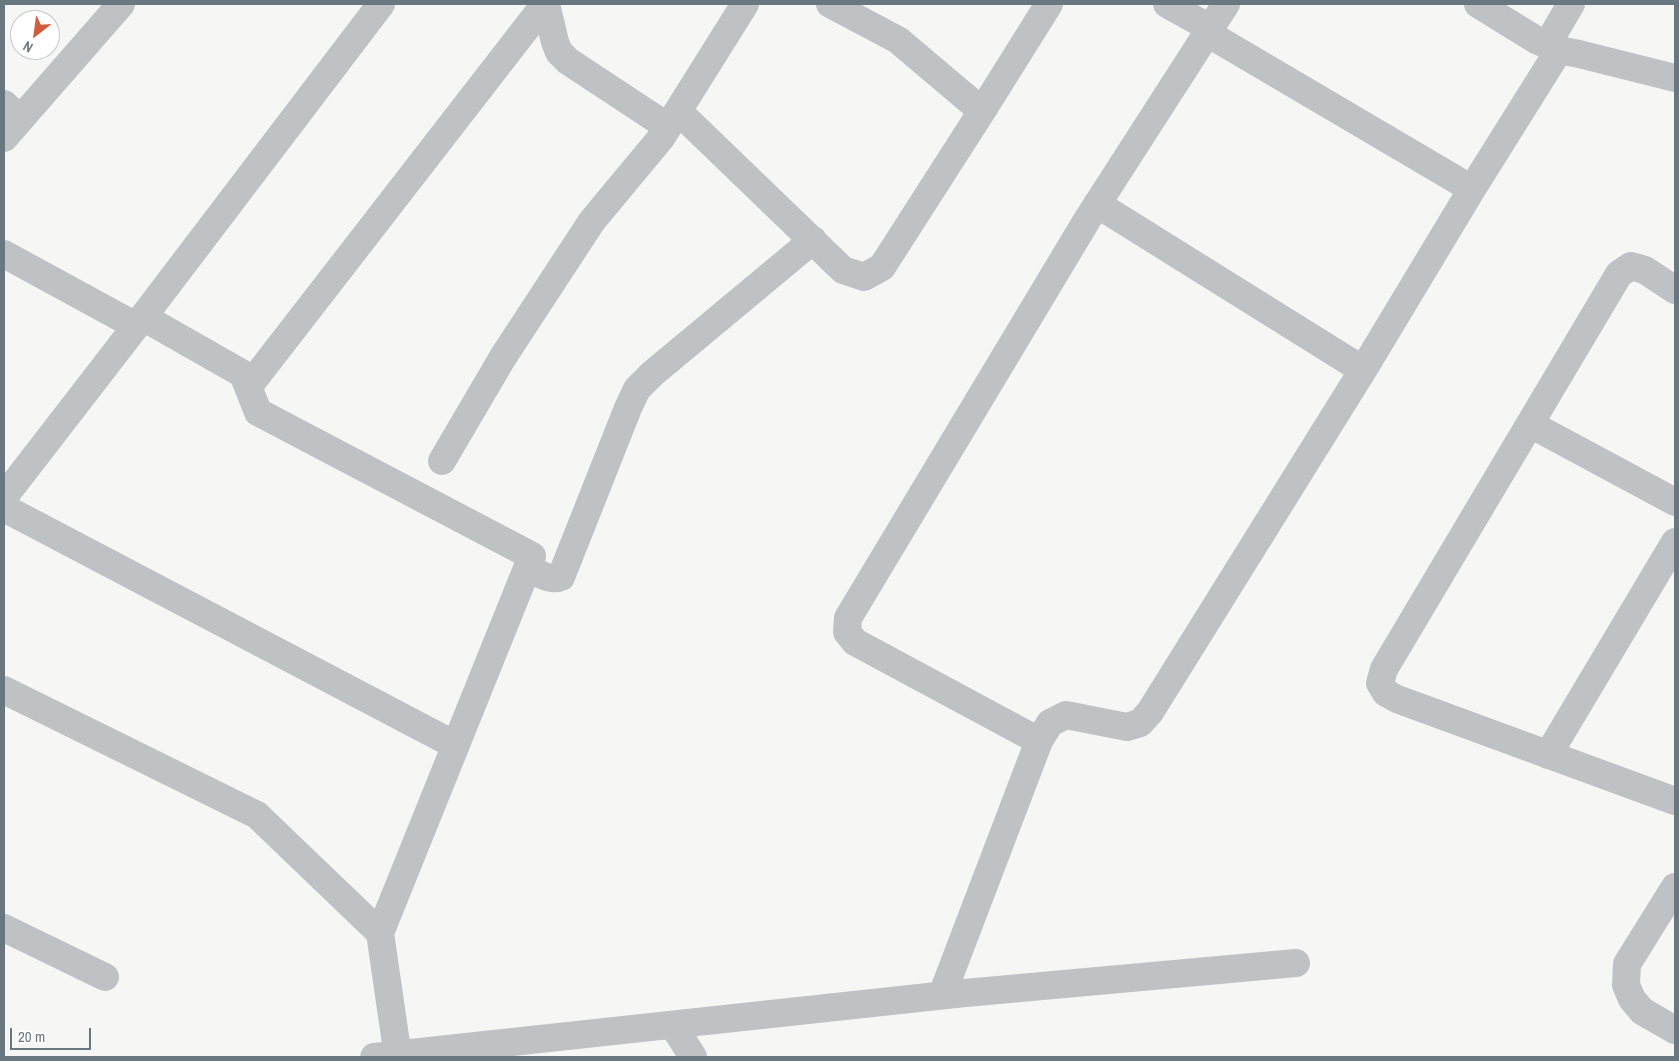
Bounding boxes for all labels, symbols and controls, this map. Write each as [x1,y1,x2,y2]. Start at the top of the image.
north arrow [10,10,60,60]
text: N [20,37,36,57]
scale bar [12,1018,94,1050]
text: 20 m [18,1026,45,1047]

